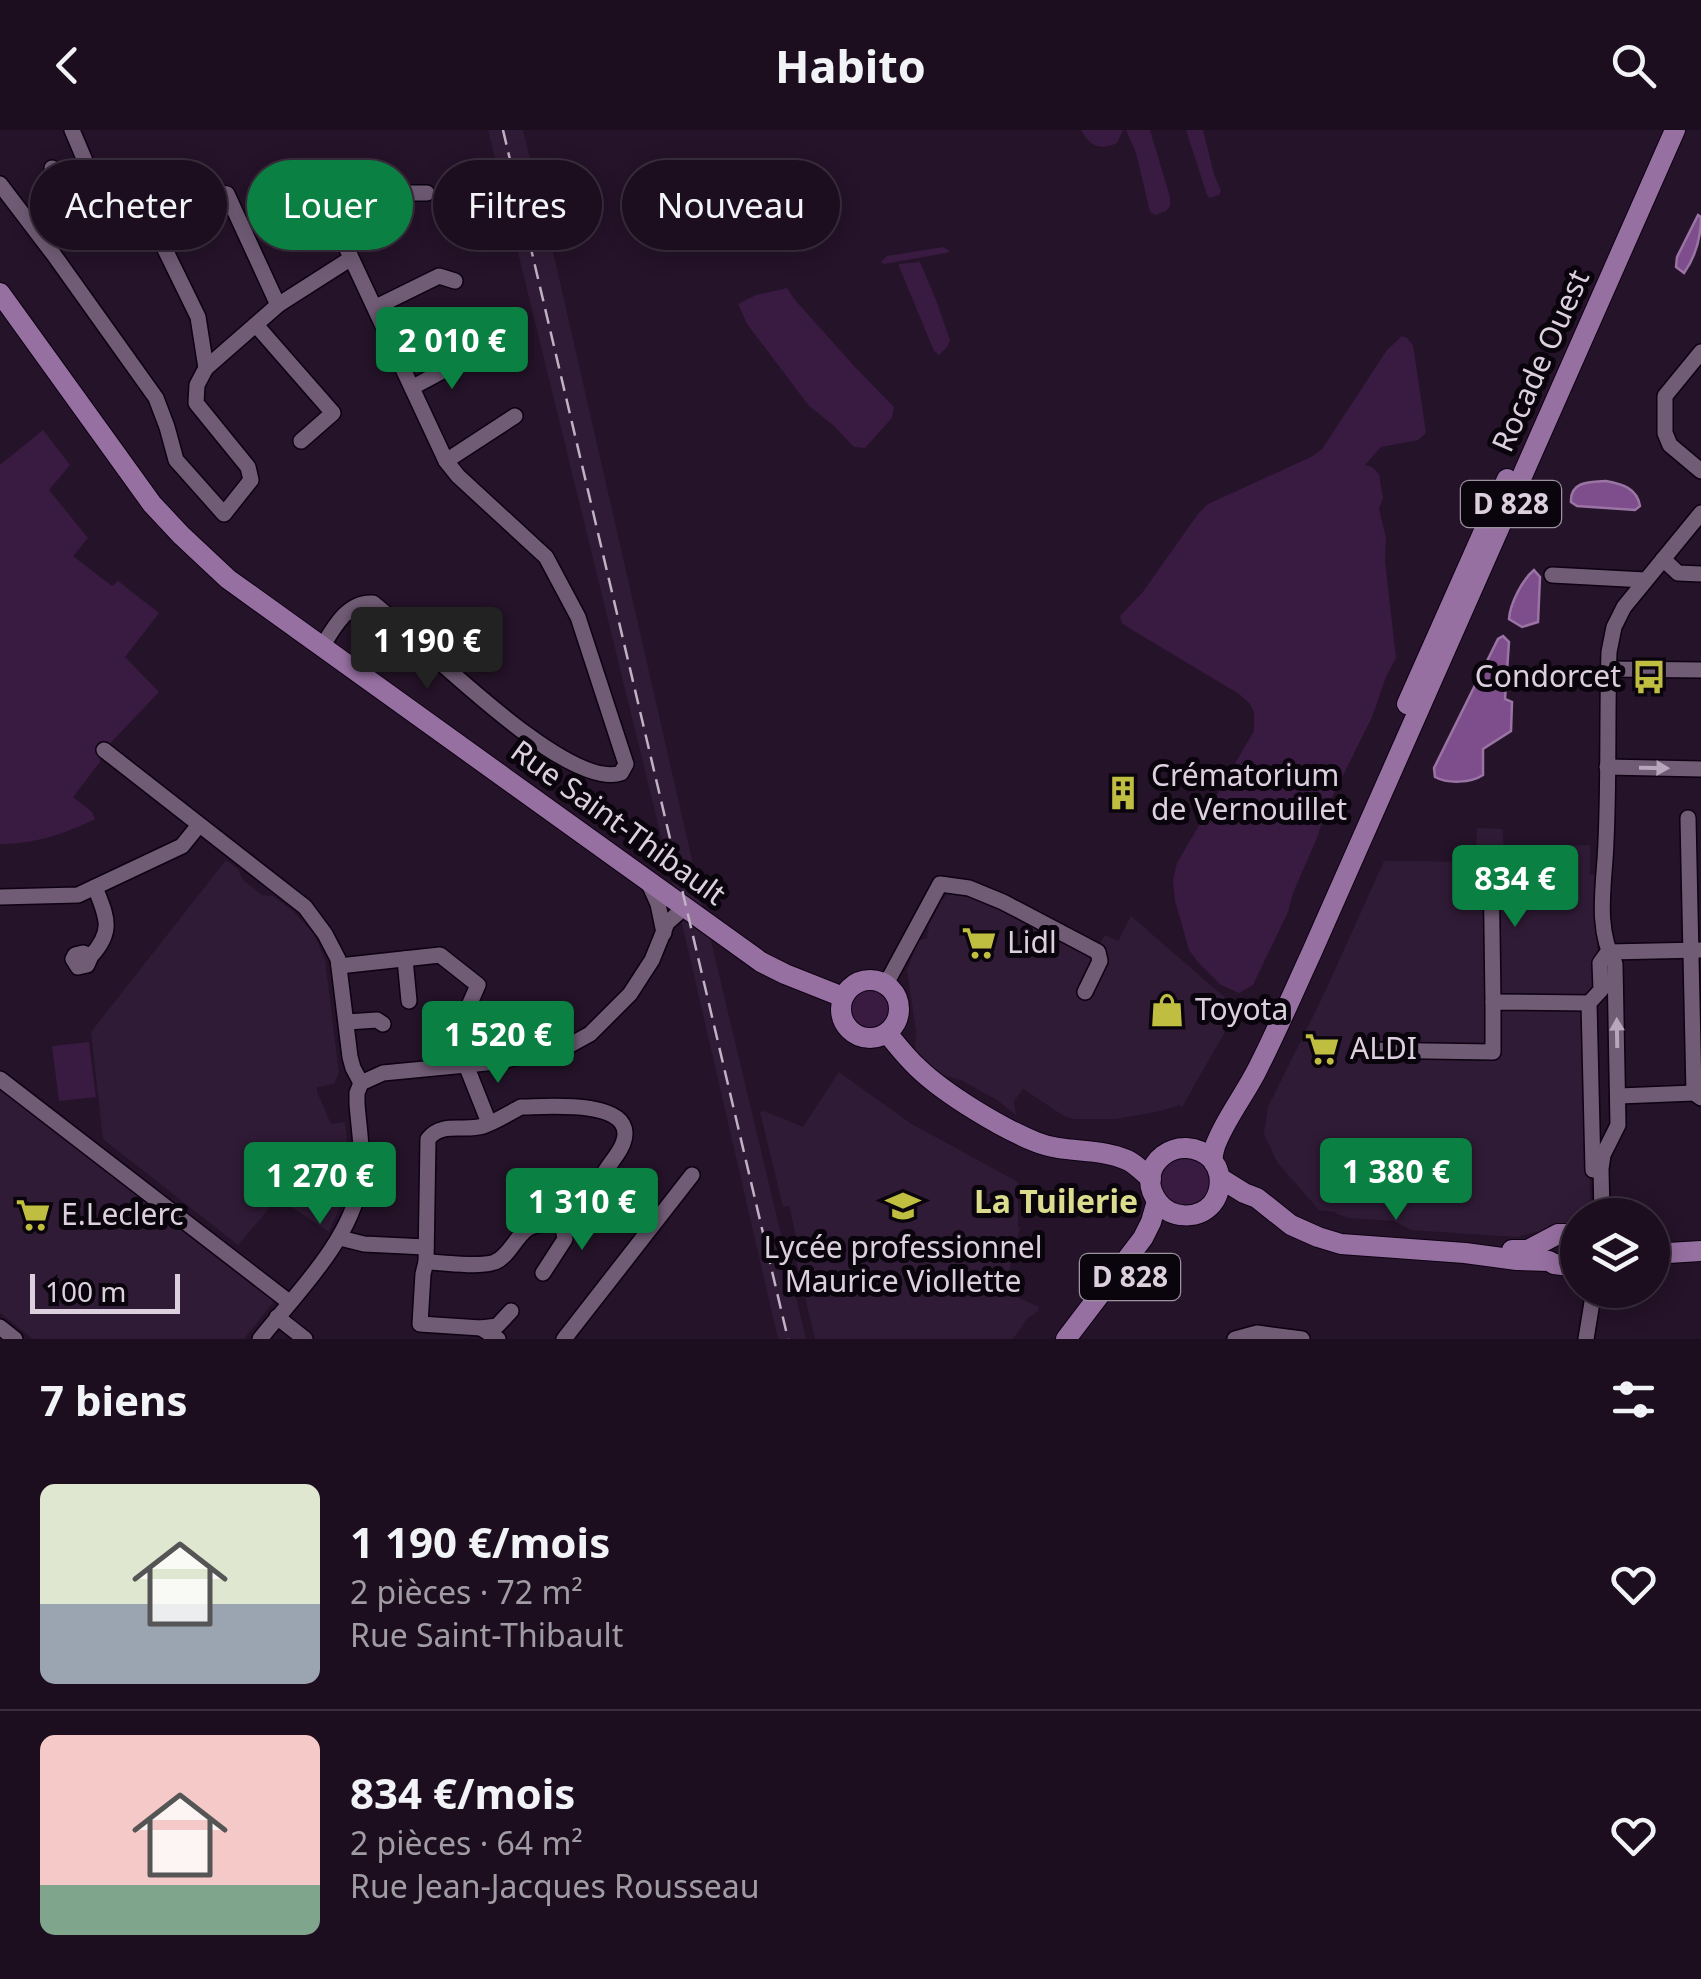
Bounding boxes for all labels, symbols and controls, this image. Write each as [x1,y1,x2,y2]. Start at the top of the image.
text: Habito [775,35,926,96]
icon: back [40,38,95,93]
icon: search [1606,38,1661,93]
chip: Acheter [30,160,227,250]
chip: Louer [247,160,413,250]
chip: Filtres [433,160,602,250]
chip: Nouveau [622,160,840,250]
street label: Rocade Ouest [1481,263,1598,458]
pin: 2 010 € [360,307,544,392]
text: 2 010 € [398,318,506,361]
road number: D 828 [1461,481,1561,527]
pin: 1 190 € [335,607,519,692]
text: 1 190 € [373,618,481,661]
place label: Condorcet [1475,655,1621,696]
bus stop icon: Condorcet [1630,658,1668,696]
street label: Rue Saint-Thibault [503,730,735,914]
place label: Crématorium de Vernouillet [1151,754,1347,829]
one-way arrow [1639,760,1671,776]
building icon: Crématorium de Vernouillet [1104,774,1142,812]
pin: 834 € [1445,845,1585,930]
text: 834 € [1474,856,1556,899]
place label: Lidl [1007,921,1057,962]
supermarket icon: Lidl [960,924,998,962]
place label: Toyota [1195,988,1288,1029]
shop icon: Toyota [1148,991,1186,1029]
pin: 1 520 € [406,1001,590,1086]
text: 1 520 € [444,1012,552,1055]
one-way arrow [1609,1017,1625,1049]
place label: ALDI [1350,1027,1417,1068]
supermarket icon: ALDI [1303,1030,1341,1068]
pin: 1 380 € [1304,1138,1488,1223]
pin: 1 270 € [228,1142,412,1227]
text: 1 380 € [1342,1149,1450,1192]
text: 1 270 € [266,1153,374,1196]
pin: 1 310 € [490,1168,674,1253]
text: 1 310 € [528,1179,636,1222]
district label: La Tuilerie [974,1179,1138,1222]
school or university icon: Lycée professionnel Maurice Viollette [884,1187,922,1225]
place label: E.Leclerc [61,1193,184,1234]
supermarket icon: E.Leclerc [14,1196,52,1234]
map controls [1560,1198,1670,1308]
button: layers [1560,1198,1670,1308]
place label: Lycée professionnel Maurice Viollette [763,1226,1043,1301]
road number: D 828 [1080,1254,1180,1300]
scale bar [30,1269,180,1314]
text: 100 m [45,1272,127,1310]
text: 7 biens [40,1371,188,1428]
icon: filters [1606,1372,1661,1427]
text: 1 190 €/mois [350,1513,610,1570]
icon: home [120,1524,240,1644]
icon: heart [1606,1557,1661,1612]
text: 2 pièces · 72 m² [350,1570,583,1613]
text: Rue Saint-Thibault [350,1613,623,1656]
text: 834 €/mois [350,1764,575,1821]
icon: home [120,1775,240,1895]
icon: heart [1606,1808,1661,1863]
text: 2 pièces · 64 m² [350,1821,583,1864]
text: Rue Jean-Jacques Rousseau [350,1864,760,1907]

